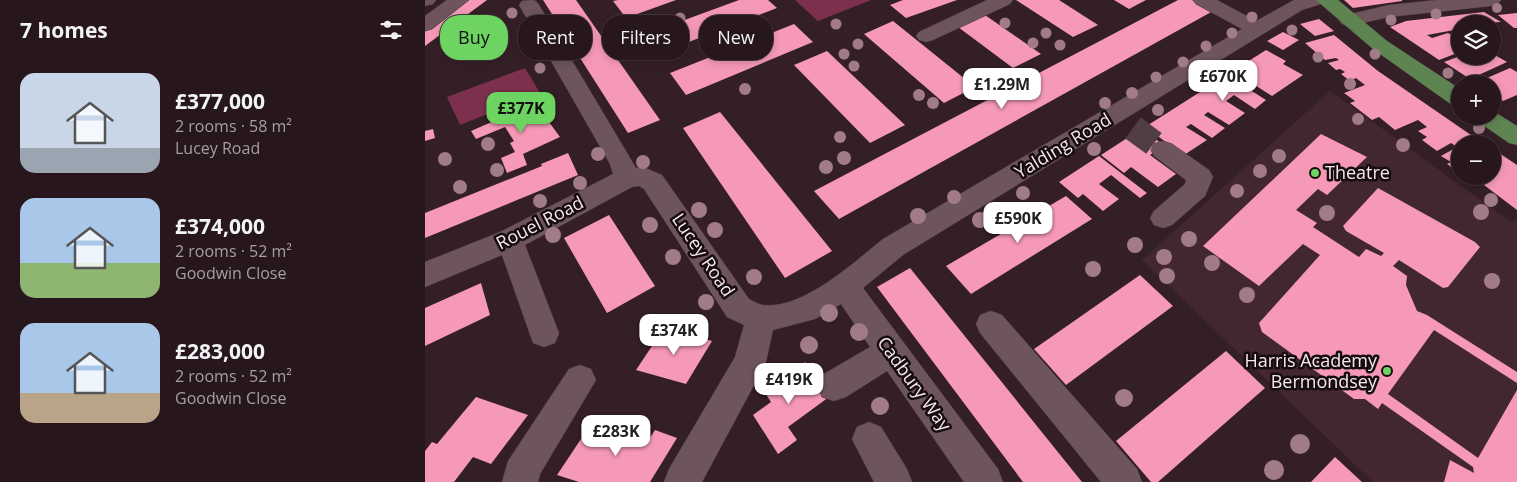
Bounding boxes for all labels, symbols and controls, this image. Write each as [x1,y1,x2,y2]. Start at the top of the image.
chip: Buy [440,15,508,60]
chip: Rent [518,15,592,60]
chip: Filters [602,15,689,60]
chip: New [699,15,773,60]
map controls [1451,15,1501,185]
button: layers [1451,15,1501,65]
text: 7 homes [20,16,108,44]
icon: filters [377,16,405,44]
pin: £670K [1188,59,1258,102]
text: £670K [1199,65,1247,87]
pin: £1.29M [961,68,1043,110]
text: £1.29M [974,73,1030,95]
button: + [1451,75,1501,125]
text: £377,000 [175,87,265,115]
pin: £377K [486,92,556,134]
icon: home [60,93,120,153]
text: £377K [497,97,545,119]
street label: Yalding Road [1010,107,1115,183]
text: 2 rooms · 58 m² [175,115,292,137]
button: − [1451,135,1501,185]
text: Lucey Road [175,137,260,159]
place label: Theatre [1325,160,1390,184]
marker: Theatre [1309,167,1321,179]
street label: Rouel Road [492,190,587,254]
pin: £590K [983,202,1053,244]
text: £590K [994,207,1042,229]
street label: Lucey Road [667,208,741,301]
text: £374,000 [175,212,265,240]
icon: home [60,218,120,278]
text: 2 rooms · 52 m² [175,240,292,262]
text: Goodwin Close [175,262,286,284]
pin: £374K [639,314,709,356]
text: £374K [650,319,698,341]
street label: Cadbury Way [872,331,958,436]
text: £283,000 [175,337,265,365]
icon: home [60,343,120,403]
place label: Harris Academy Bermondsey [1244,348,1378,393]
pin: £419K [754,362,824,405]
text: 2 rooms · 52 m² [175,365,292,387]
marker: Harris Academy Bermondsey [1381,365,1393,377]
text: £419K [765,368,813,390]
text: Goodwin Close [175,387,286,409]
pin: £283K [581,414,651,457]
text: £283K [592,420,640,442]

